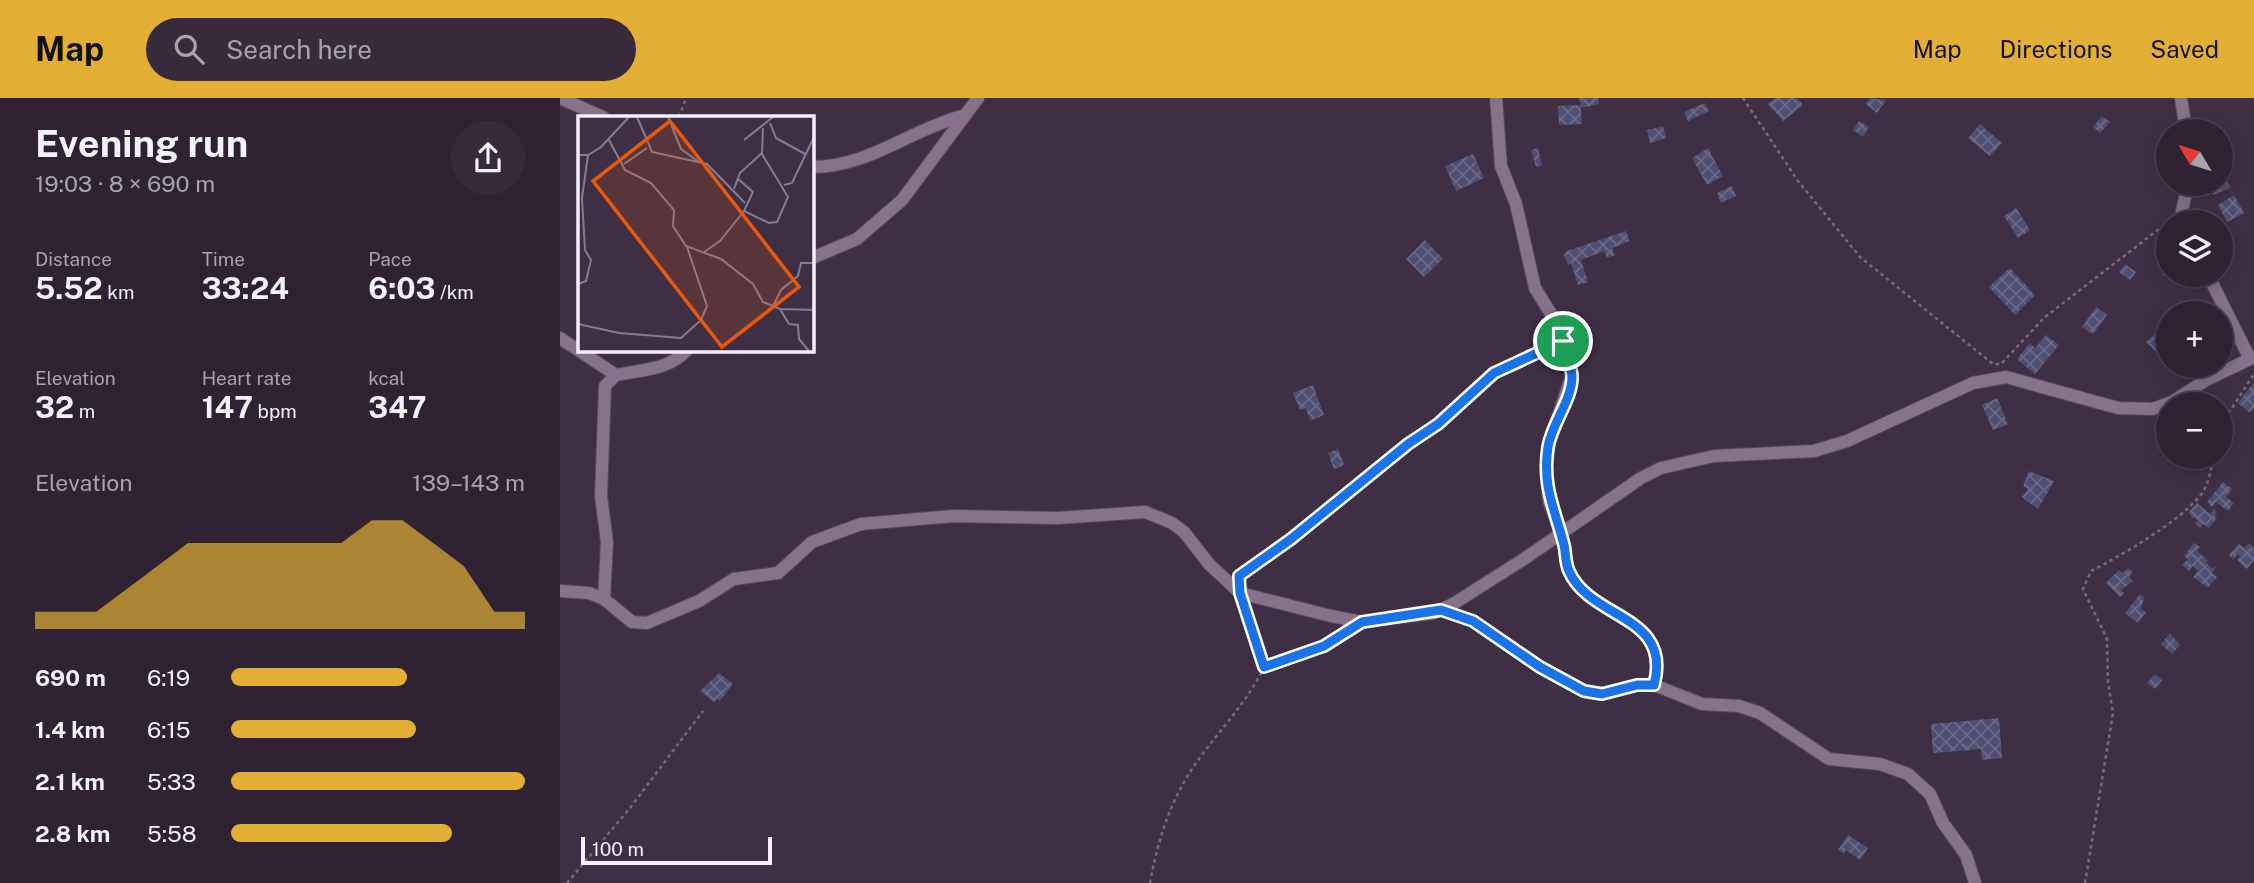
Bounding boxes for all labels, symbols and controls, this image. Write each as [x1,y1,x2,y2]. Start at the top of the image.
search box [146,18,636,81]
text: Map [35,30,104,68]
icon: search [170,30,208,68]
text: Search here [226,34,372,65]
text: Map [1913,35,1962,63]
text: Directions [2000,35,2112,63]
text: Saved [2150,35,2219,63]
inset map [578,116,814,352]
north arrow [2156,119,2233,196]
map controls [2156,119,2233,469]
text: Evening run [35,121,248,166]
button: share [451,121,525,195]
text: 19:03 · 8 × 690 m [35,170,215,197]
button: layers [2156,210,2233,287]
text: Distance [35,248,112,270]
text: Time [202,248,245,270]
text: Pace [368,248,412,270]
text: 5.52 [35,270,103,306]
text: 33:24 [202,270,289,306]
text: 6:03 [368,270,435,306]
text: km [103,281,134,303]
text: /km [435,281,474,303]
button: + [2156,301,2233,378]
pin [1533,311,1593,371]
icon: arrive [1544,322,1582,360]
text: Elevation [35,367,116,389]
text: Heart rate [202,367,291,389]
text: kcal [368,367,405,389]
text: 32 [35,389,74,425]
text: 147 [202,389,253,425]
text: 347 [368,389,427,425]
button: − [2156,392,2233,469]
text: m [74,400,95,422]
text: bpm [253,400,297,422]
text: Elevation [35,469,133,496]
text: 139–143 m [412,469,525,496]
text: 690 m [35,664,106,691]
text: 6:19 [147,664,190,691]
text: 1.4 km [35,716,105,743]
text: 6:15 [147,716,191,743]
text: 2.1 km [35,768,105,795]
text: 5:33 [147,768,196,795]
text: 2.8 km [35,820,110,847]
text: 5:58 [147,820,197,847]
scale bar [581,834,772,866]
text: 100 m [592,838,644,860]

